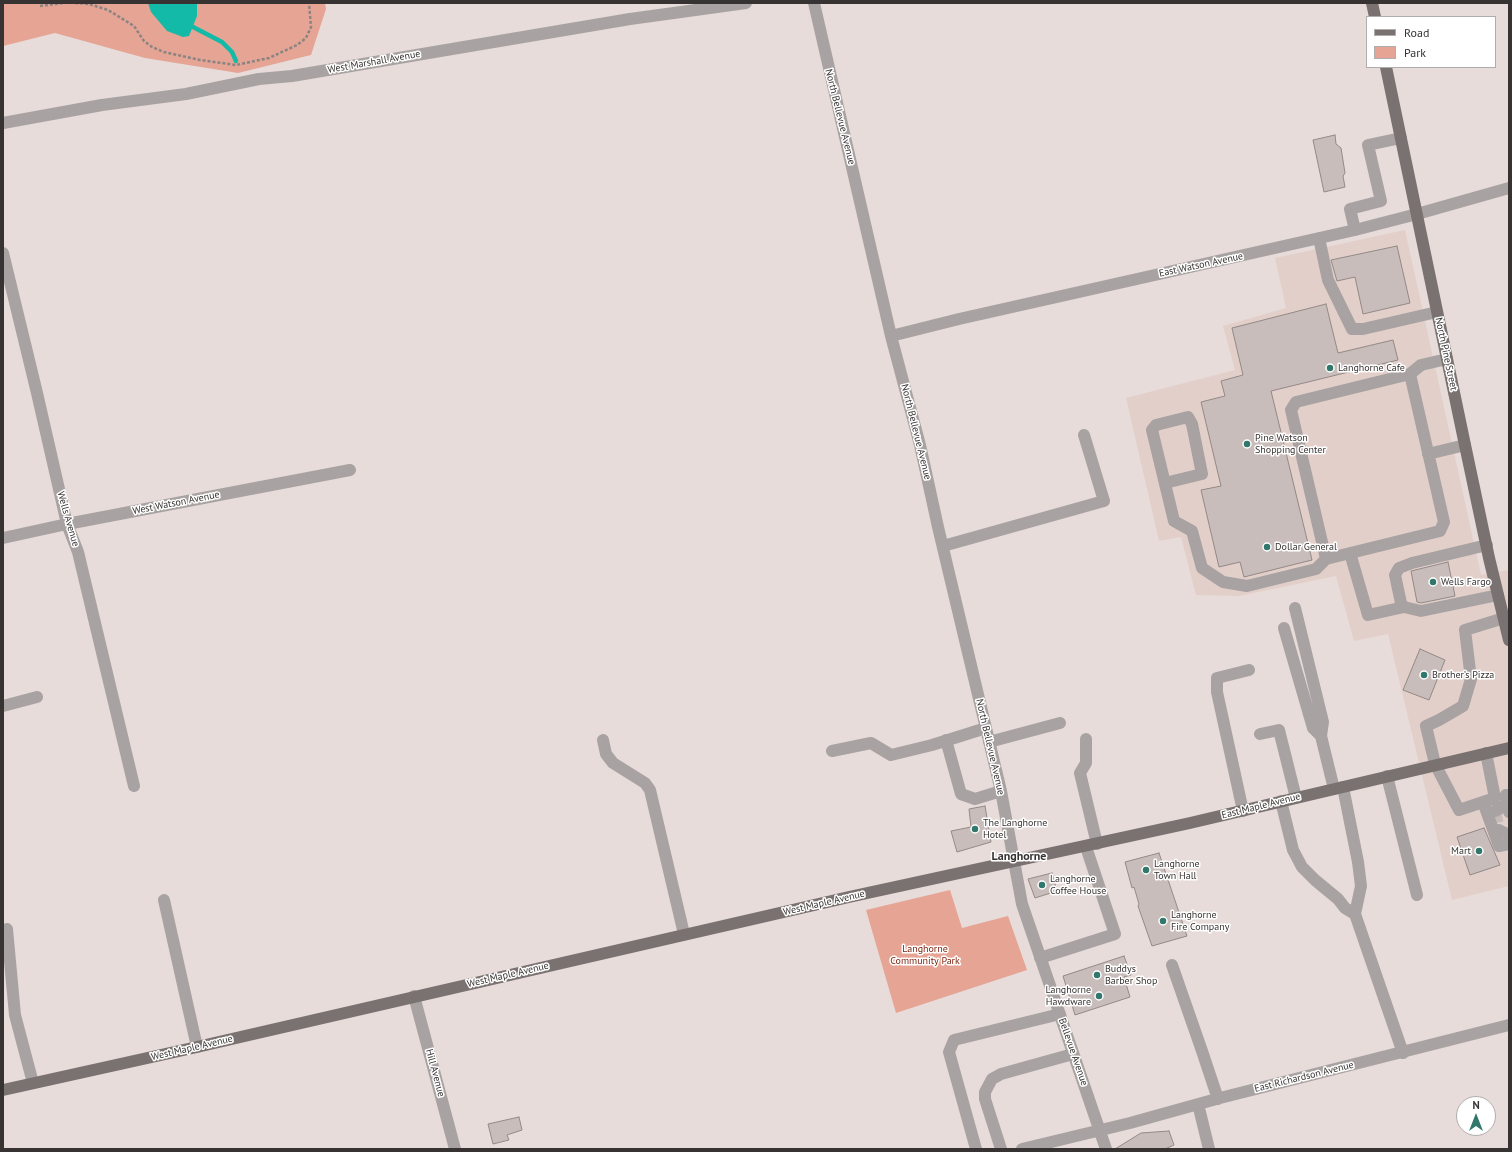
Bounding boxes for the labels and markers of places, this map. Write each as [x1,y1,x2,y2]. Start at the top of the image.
place label: Langhorne Cafe [1338,362,1405,374]
marker: Langhorne Cafe [1325,363,1335,373]
place label: Pine Watson Shopping Center [1255,432,1326,456]
marker: Pine Watson Shopping Center [1242,439,1252,449]
place label: Dollar General [1275,541,1337,553]
marker: Dollar General [1262,542,1272,552]
place label: Wells Fargo [1441,576,1491,588]
marker: Wells Fargo [1428,577,1438,587]
place label: Brother’s Pizza [1432,669,1494,681]
marker: Brother’s Pizza [1419,670,1429,680]
place label: The Langhorne Hotel [983,817,1047,840]
marker: The Langhorne Hotel [970,824,980,834]
place label: Mart [1451,845,1471,857]
marker: Mart [1474,846,1484,856]
place label: Langhorne Town Hall [1154,858,1200,882]
marker: Langhorne Town Hall [1141,865,1151,875]
place label: Langhorne Coffee House [1050,873,1106,896]
marker: Langhorne Coffee House [1037,880,1047,890]
place label: Langhorne Fire Company [1171,909,1229,932]
marker: Langhorne Fire Company [1158,916,1168,926]
place label: Buddys Barber Shop [1105,963,1157,986]
marker: Buddys Barber Shop [1092,970,1102,980]
place label: Langhorne Hawdware [1045,984,1091,1008]
marker: Langhorne Hawdware [1094,991,1104,1001]

